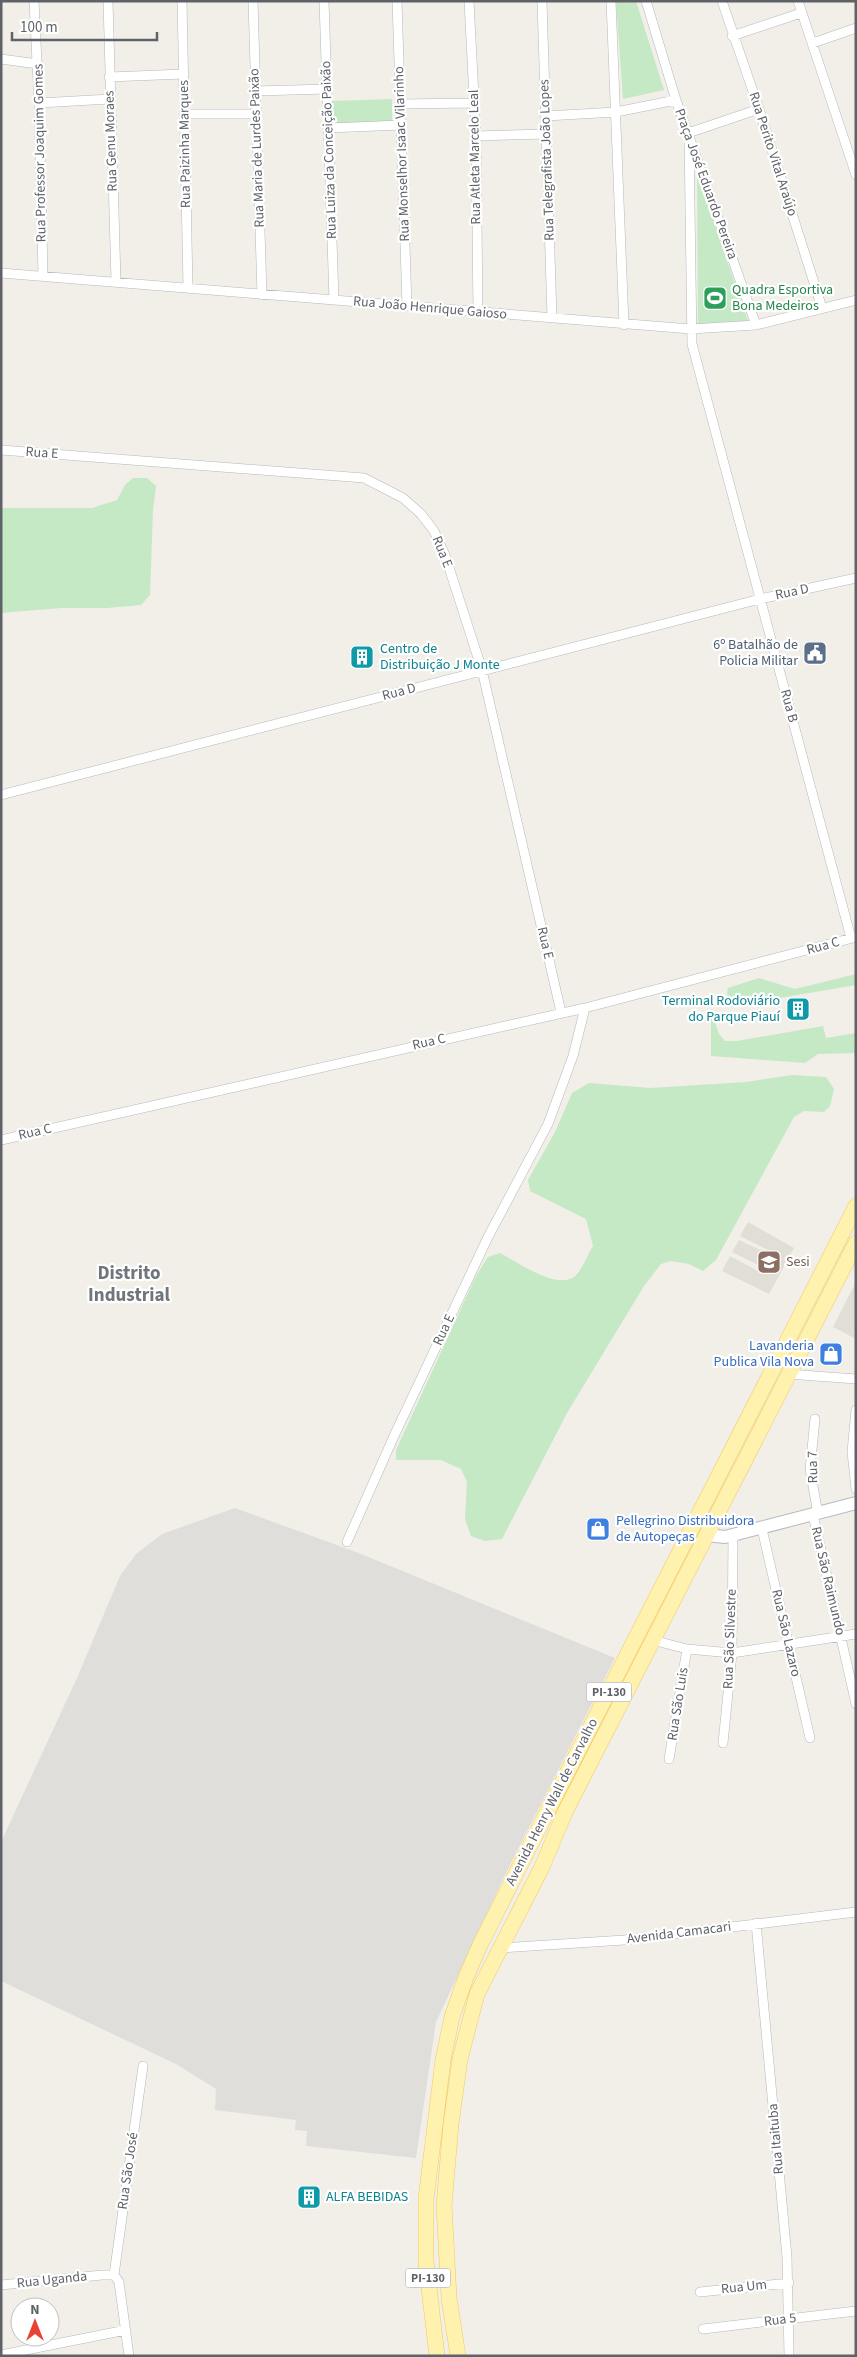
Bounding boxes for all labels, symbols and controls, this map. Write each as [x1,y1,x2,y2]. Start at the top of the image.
scale bar [12,10,158,42]
text: 100 m [20,17,58,38]
street label: Rua Luiza da Conceição Paixão [316,61,342,239]
street label: Rua Professor Joaquim Gomes [28,63,52,242]
street label: Rua Monselhor Isaac Vilarinho [389,66,415,242]
street label: Rua Maria de Lurdes Paixão [244,68,270,228]
street label: Rua Telegrafista João Lopes [534,79,560,241]
street label: Rua Paizinha Marques [174,80,196,208]
street label: Rua Atleta Marcelo Leal [464,89,486,225]
street label: Rua Perito Vital Araújo [743,89,803,219]
street label: Rua Genu Moraes [99,90,123,192]
street label: Praça José Eduardo Pereira [669,106,743,262]
place label: Quadra Esportiva Bona Medeiros [732,280,833,316]
sports icon: Quadra Esportiva Bona Medeiros [702,285,728,311]
street label: Rua João Henrique Gaioso [352,291,508,325]
street label: Rua E [25,442,59,464]
street label: Rua E [427,533,457,571]
street label: Rua D [773,579,811,605]
place label: 6º Batalhão de Policia Militar [713,635,798,671]
place label: Centro de Distribuição J Monte [380,639,500,675]
public building icon: 6º Batalhão de Policia Militar [802,640,828,666]
building icon: Centro de Distribuição J Monte [349,644,375,670]
street label: Rua D [380,678,418,706]
street label: Rua B [775,687,803,725]
street label: Rua E [532,925,558,961]
street label: Rua C [804,932,842,960]
place label: Terminal Rodoviário do Parque Piauí [662,991,781,1027]
building icon: Terminal Rodoviário do Parque Piauí [785,996,811,1022]
street label: Rua C [410,1028,448,1056]
street label: Rua C [16,1118,54,1146]
school or university icon: Sesi [756,1249,782,1275]
place label: Sesi [786,1252,810,1272]
district label: Distrito Industrial [88,1260,170,1309]
street label: Rua E [428,1311,460,1349]
place label: Lavanderia Publica Vila Nova [714,1336,814,1372]
shop icon: Lavanderia Publica Vila Nova [818,1341,844,1367]
street label: Rua 7 [803,1451,823,1483]
place label: Pellegrino Distribuidora de Autopeças [616,1511,754,1547]
shop icon: Pellegrino Distribuidora de Autopeças [585,1516,611,1542]
street label: Rua São Raimundo [806,1525,850,1637]
street label: Rua São Lazaro [766,1587,806,1679]
street label: Rua São Silvestre [718,1589,742,1689]
street label: Rua São Luis [662,1666,694,1742]
road number: PI-130 [586,1682,632,1701]
street label: Avenida Henry Wall de Carvalho [501,1715,603,1889]
street label: Avenida Camacari [626,1917,732,1949]
street label: Rua Itaituba [763,2103,789,2175]
street label: Rua São José [113,2131,143,2211]
building icon: ALFA BEBIDAS [296,2184,322,2210]
place label: ALFA BEBIDAS [326,2187,408,2207]
street label: Rua Uganda [16,2266,88,2294]
road number: PI-130 [406,2268,450,2288]
street label: Rua Um [720,2275,768,2299]
north arrow [10,2297,60,2347]
text: N [30,2300,40,2320]
street label: Rua 5 [763,2308,797,2332]

